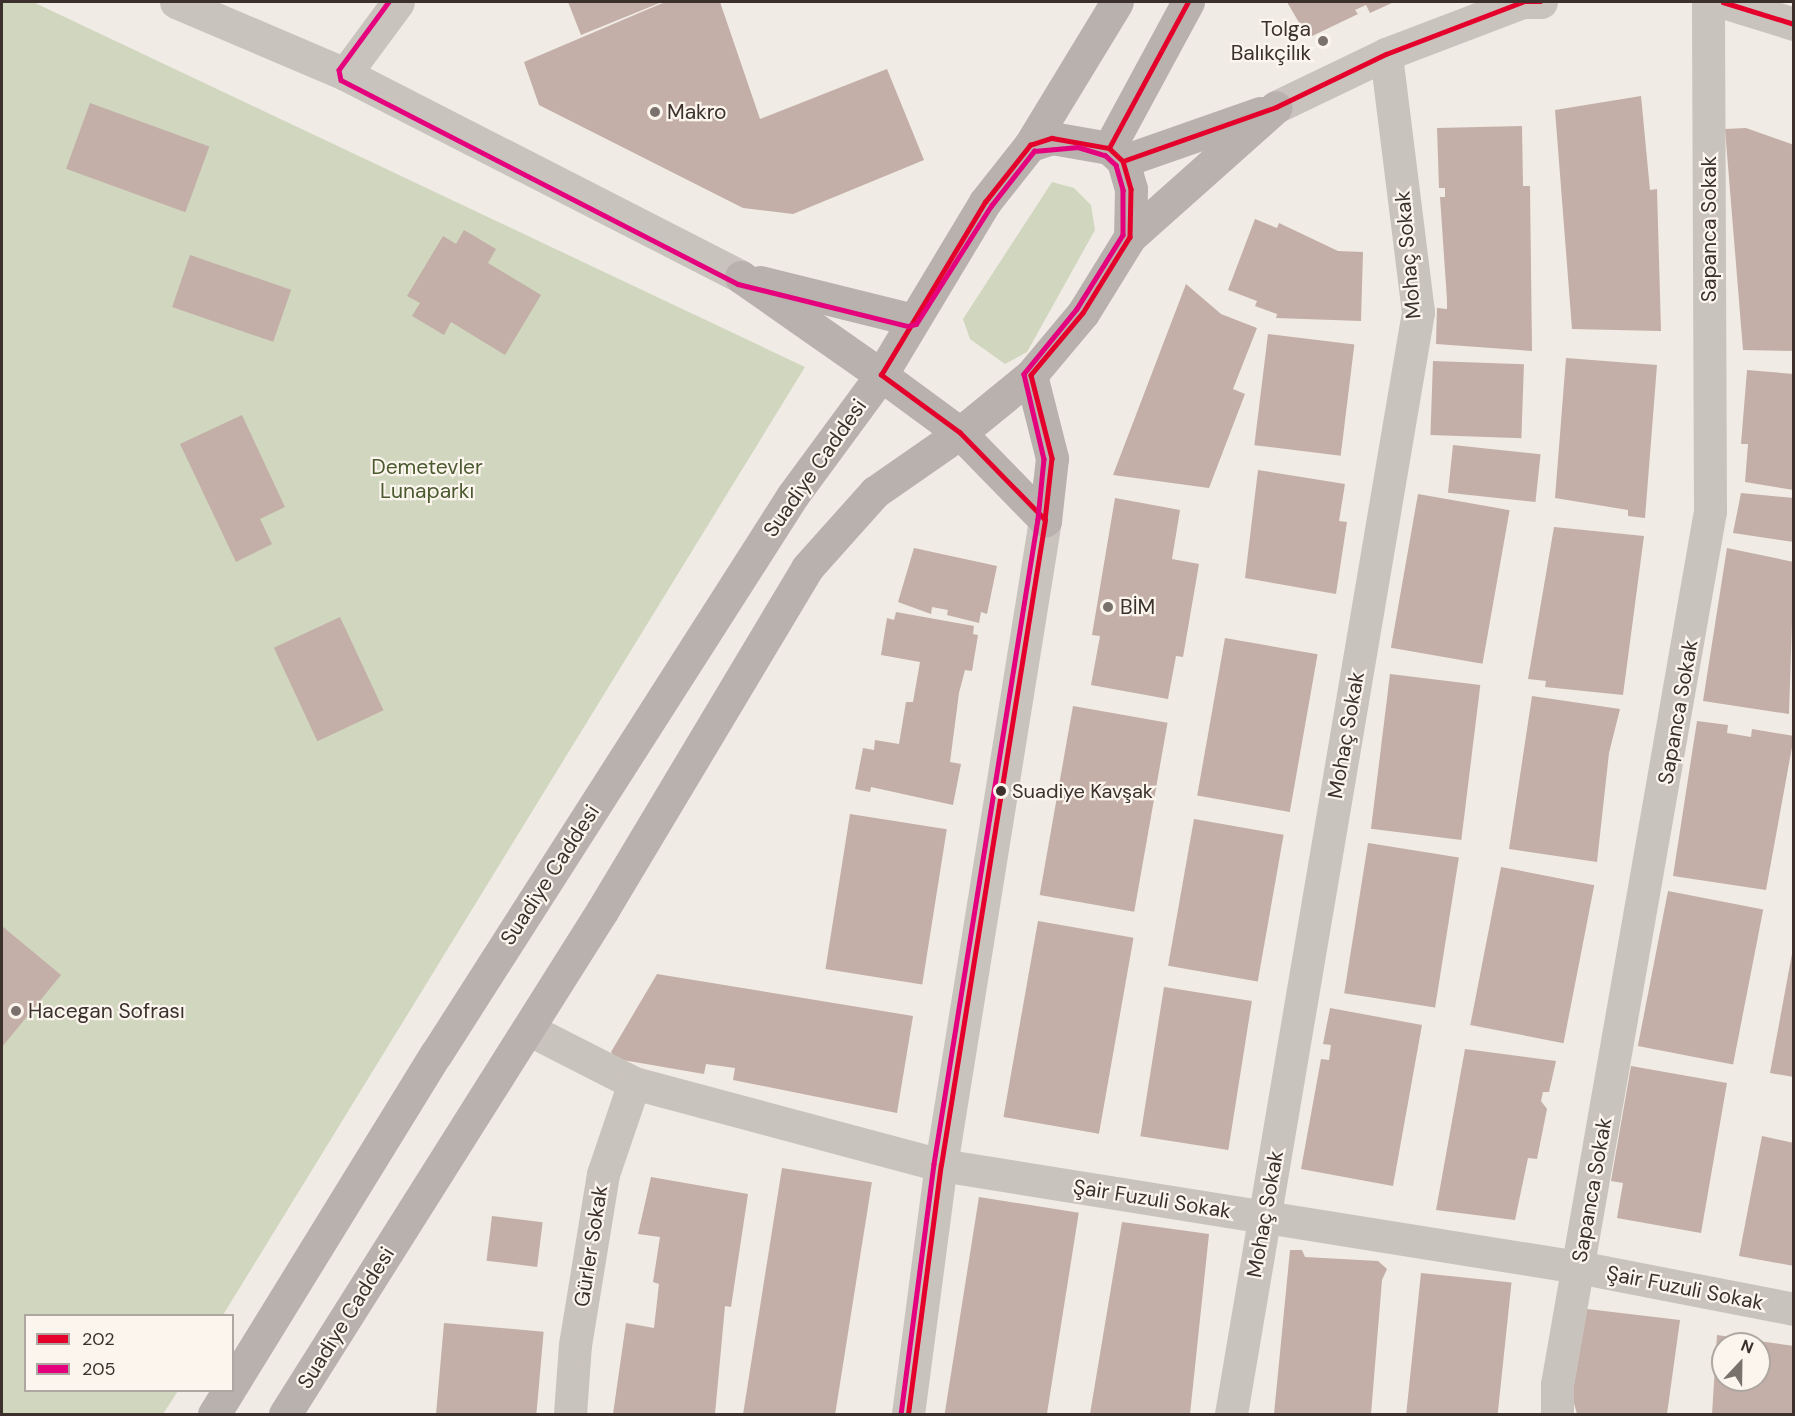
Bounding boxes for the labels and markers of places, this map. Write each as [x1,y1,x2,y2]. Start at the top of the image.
place label: Tolga Balıkçilık [1231,16,1311,66]
marker: Tolga Balıkçilık [1316,34,1330,48]
place label: Makro [667,99,726,125]
marker: Makro [648,105,662,119]
place label: BİM [1120,594,1155,620]
marker: BİM [1101,600,1115,614]
place label: Suadiye Kavşak [1012,779,1153,803]
marker: Suadiye Kavşak [995,785,1007,797]
place label: Hacegan Sofrası [28,998,185,1024]
marker: Hacegan Sofrası [9,1004,23,1018]

